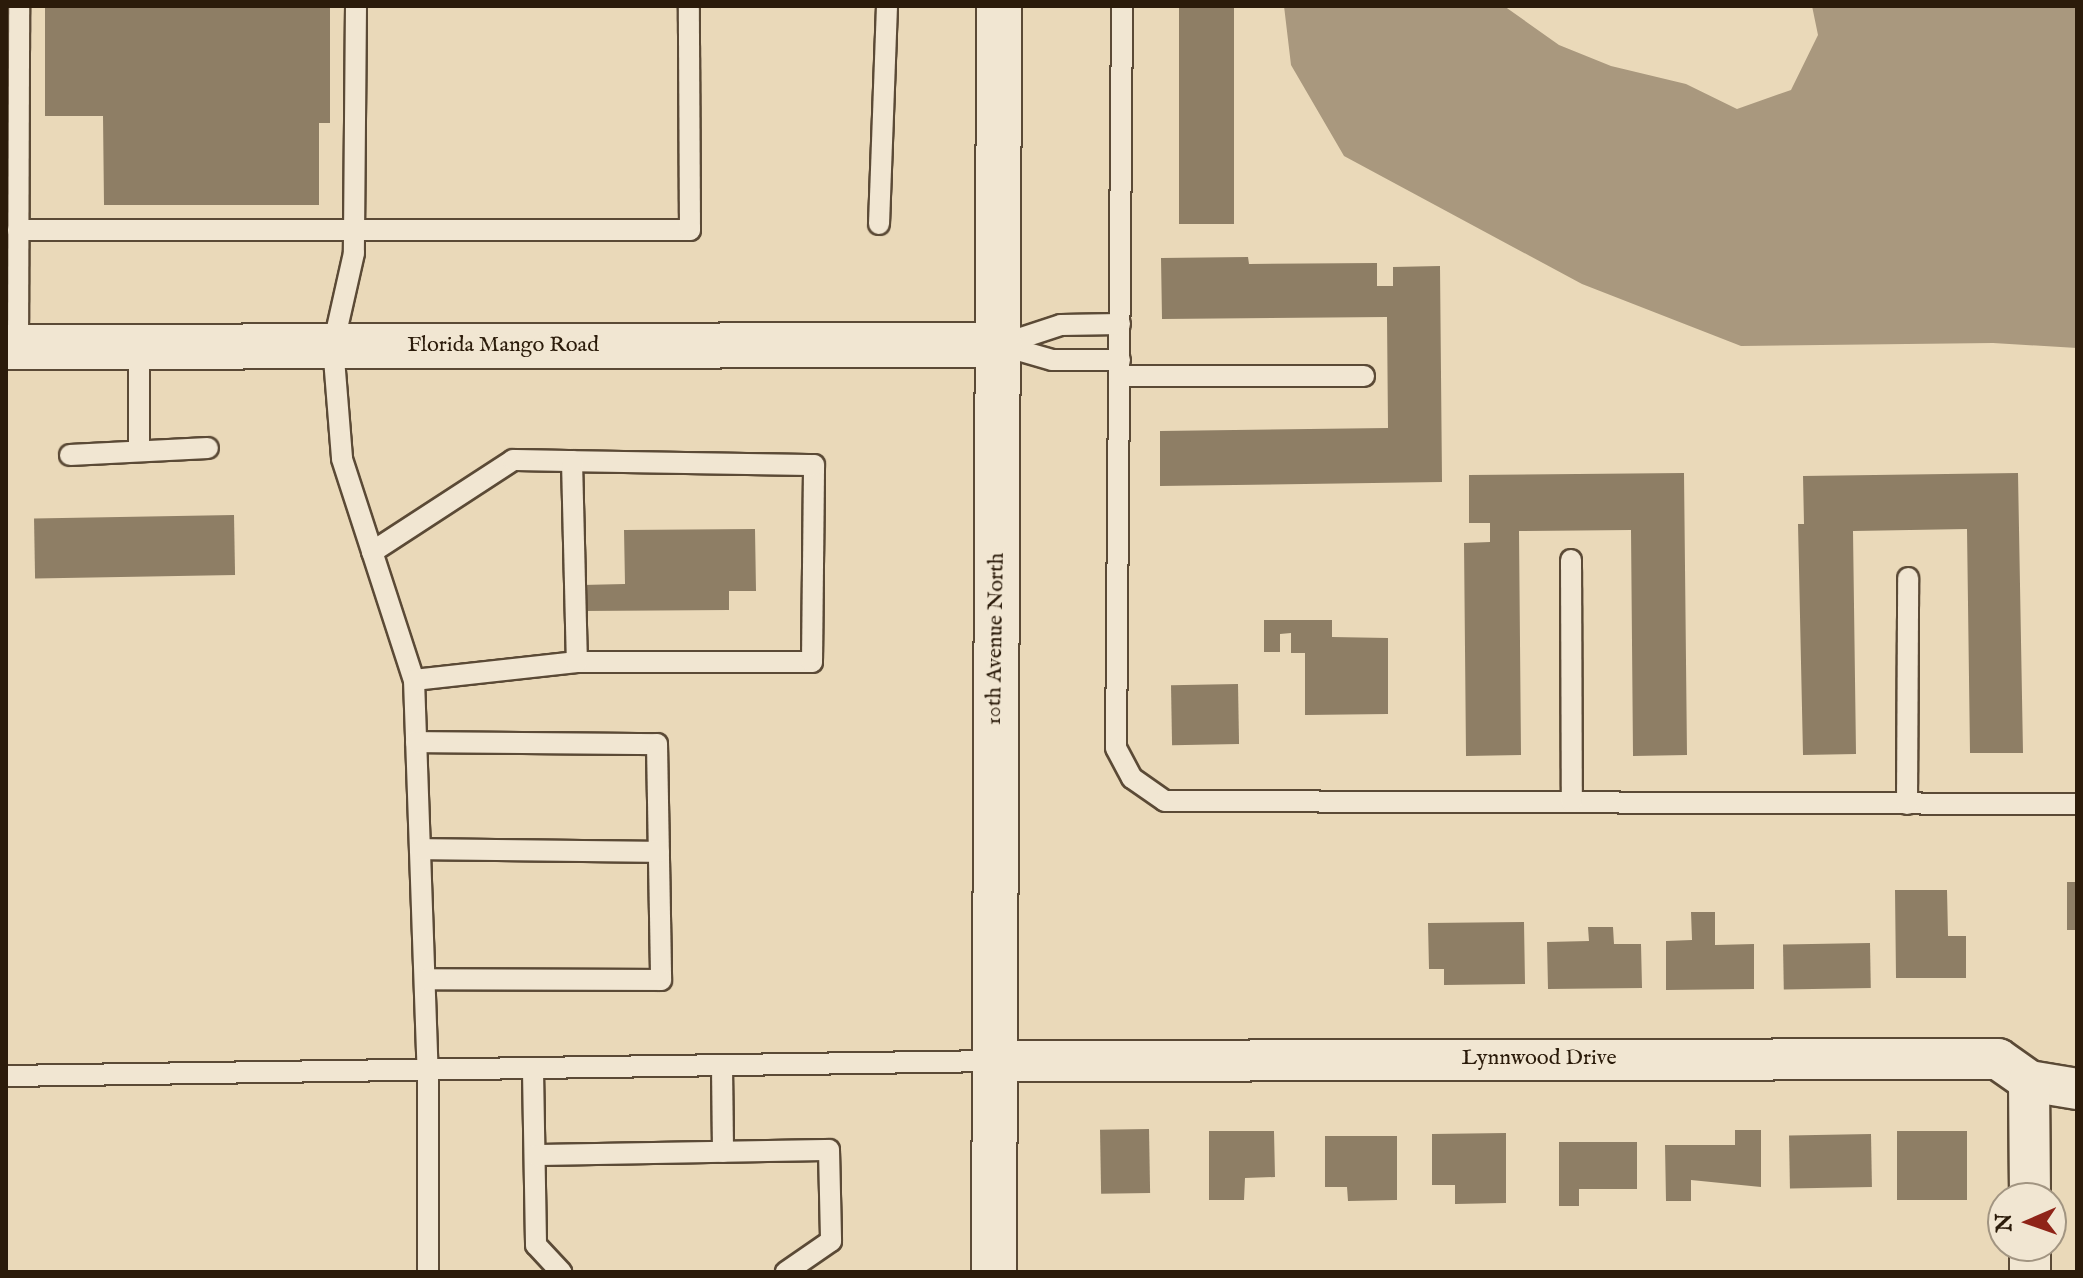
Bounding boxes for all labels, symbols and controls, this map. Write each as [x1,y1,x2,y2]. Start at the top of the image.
street label: Florida Mango Road [407,333,599,359]
street label: 10th Avenue North [981,553,1011,725]
street label: Lynnwood Drive [1461,1046,1617,1072]
north arrow [1987,1182,2067,1262]
text: N [1991,1213,2019,1233]

